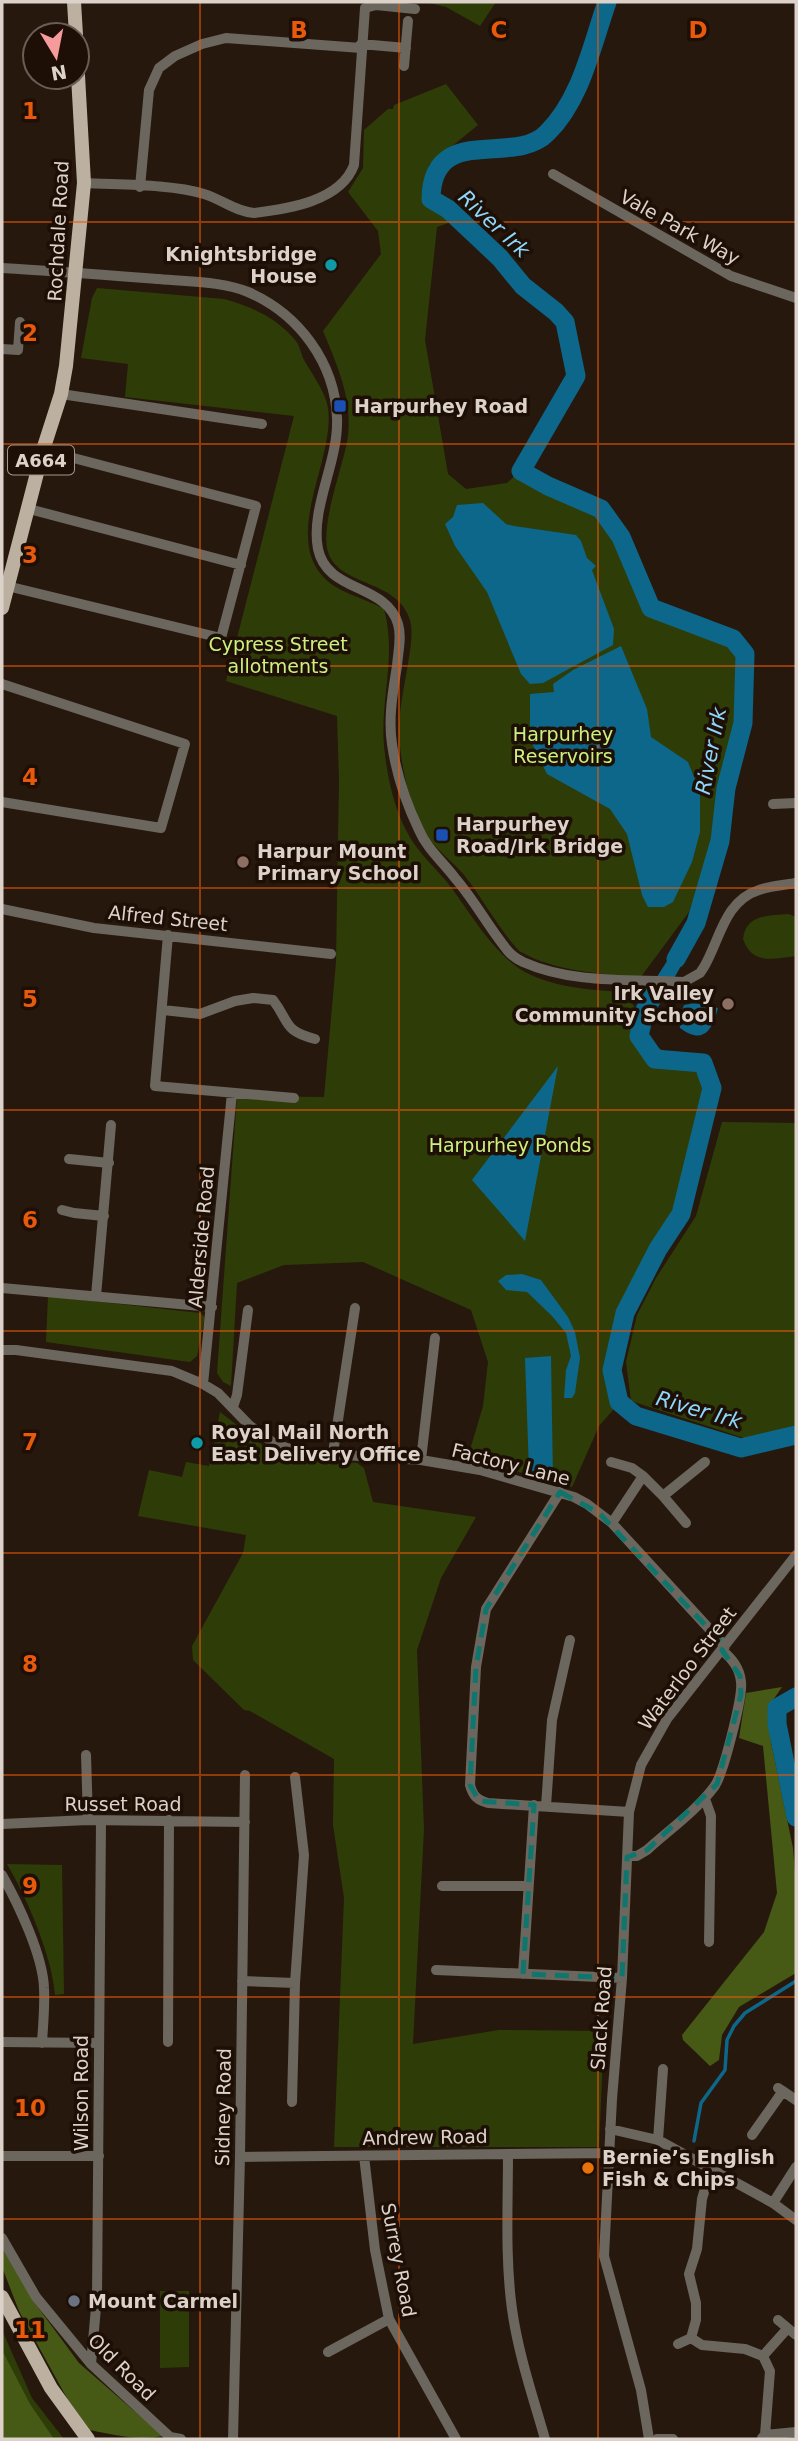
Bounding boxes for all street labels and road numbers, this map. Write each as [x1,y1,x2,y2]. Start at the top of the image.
street label: Rochdale Road [43,160,73,302]
street label: Vale Park Way [616,185,744,269]
road number: A664 [8,446,74,474]
street label: Alfred Street [107,901,229,935]
street label: Alderside Road [184,1165,218,1309]
street label: Factory Lane [449,1439,573,1489]
street label: Waterloo Street [634,1602,740,1734]
street label: Russet Road [64,1793,182,1815]
street label: Slack Road [586,1965,616,2071]
street label: Wilson Road [70,2035,92,2151]
street label: Sidney Road [211,2048,235,2166]
street label: Andrew Road [362,2125,488,2149]
street label: Surrey Road [377,2201,421,2319]
street label: Old Road [84,2329,160,2405]

